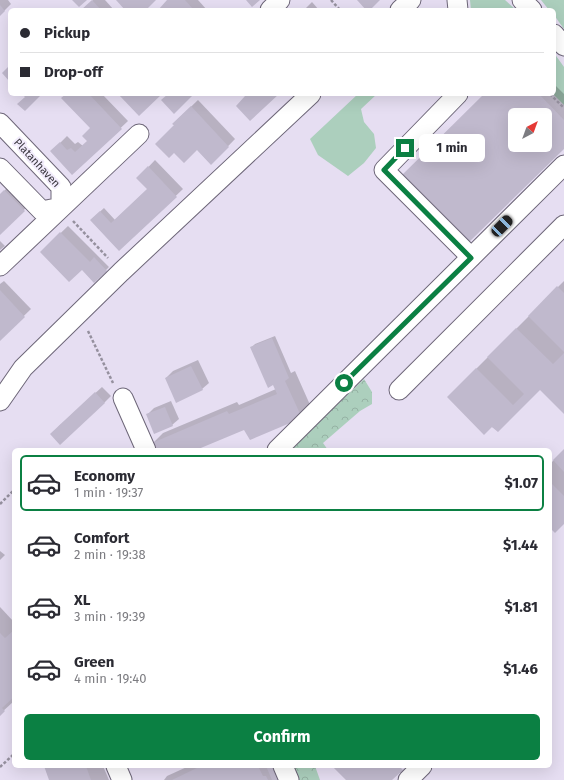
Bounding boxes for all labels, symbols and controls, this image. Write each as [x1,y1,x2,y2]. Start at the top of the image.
text: Pickup [44,24,90,42]
text: Drop-off [44,63,103,81]
north arrow [508,108,552,152]
map controls [508,108,552,152]
callout: 1 min [419,134,485,162]
street label: Platanhaven [11,136,63,190]
route end [396,139,414,157]
text: 1 min [436,140,468,155]
car [489,213,515,239]
route start [335,374,353,392]
icon: car [26,465,62,501]
text: Economy [74,467,135,485]
text: $1.07 [504,474,538,492]
text: 1 min · 19:37 [74,485,143,500]
icon: car [26,527,62,563]
text: Comfort [74,529,130,547]
text: $1.44 [503,536,538,554]
text: 2 min · 19:38 [74,547,146,562]
icon: car [26,589,62,625]
text: XL [74,591,90,609]
text: $1.81 [505,598,538,616]
text: 3 min · 19:39 [74,609,145,624]
icon: car [26,651,62,687]
text: Green [74,653,114,671]
text: $1.46 [503,660,538,678]
text: 4 min · 19:40 [74,671,146,686]
button: Confirm [24,714,540,760]

